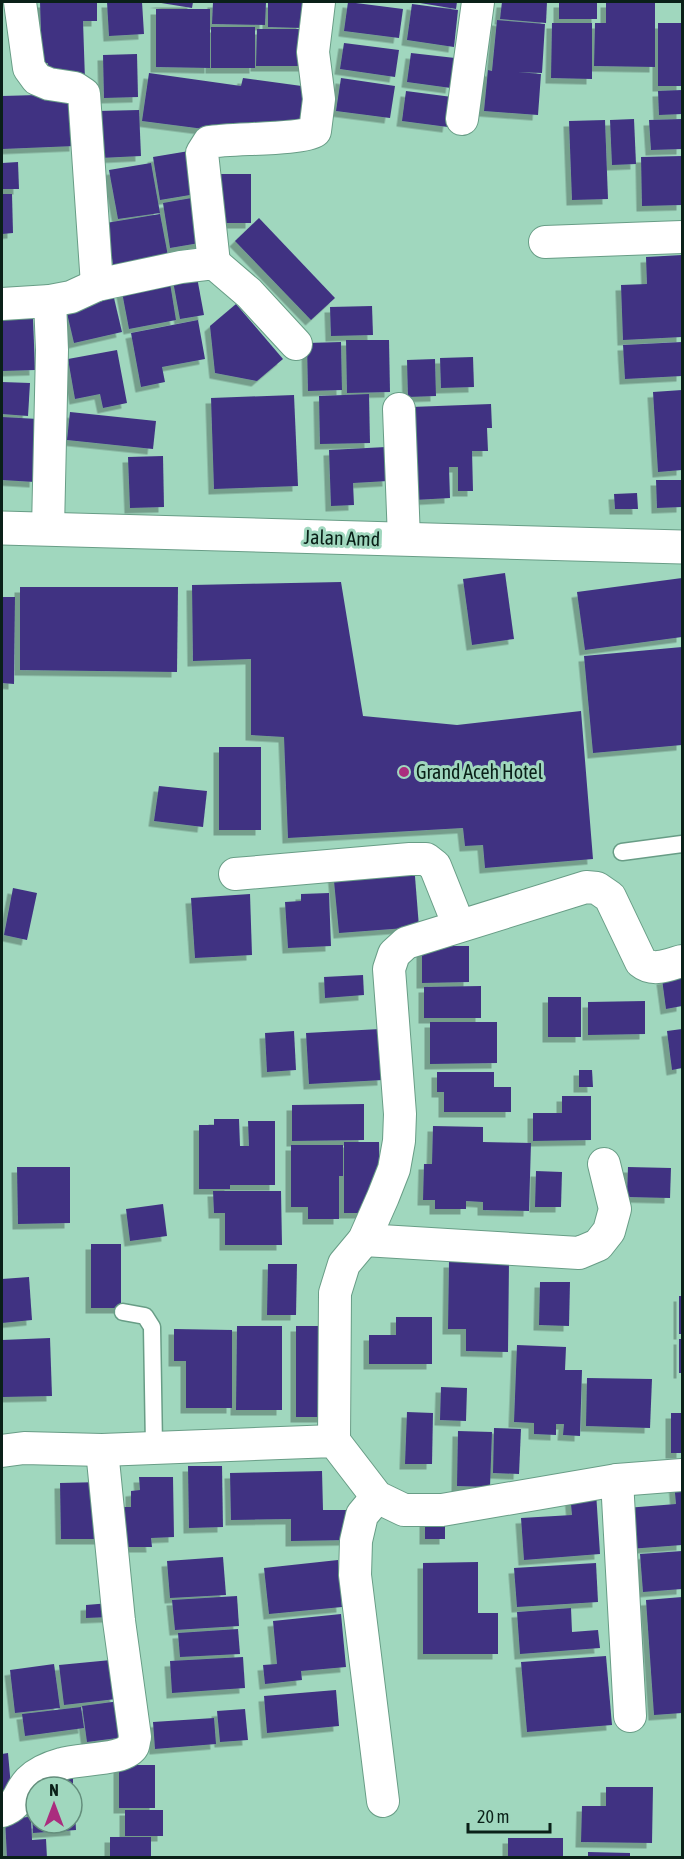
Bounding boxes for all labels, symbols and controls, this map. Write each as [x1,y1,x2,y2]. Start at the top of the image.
street label: Jalan Amd [303,525,381,550]
place label: Grand Aceh Hotel [416,760,544,783]
marker: Grand Aceh Hotel [397,765,411,779]
north arrow [24,1775,84,1835]
text: N [49,1781,59,1799]
scale bar [468,1796,550,1834]
text: 20 m [477,1806,509,1827]

